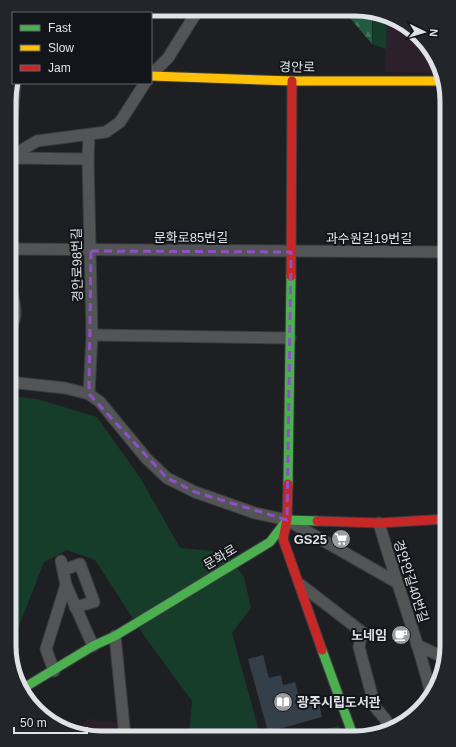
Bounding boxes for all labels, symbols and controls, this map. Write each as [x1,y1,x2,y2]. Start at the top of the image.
legend [12,12,152,84]
north arrow [404,12,444,52]
text: Fast [48,21,72,35]
text: N [428,28,440,37]
text: Slow [48,41,74,55]
street label: 경안로 [279,59,315,75]
text: Jam [48,61,71,75]
street label: 경안로98번길 [69,228,85,302]
street label: 문화로85번길 [154,230,228,245]
street label: 과수원길19번길 [326,231,412,246]
supermarket icon: GS25 [330,528,352,550]
place label: GS25 [294,532,327,547]
street label: 경안안길40번길 [391,538,431,624]
street label: 문화로 [201,541,239,573]
cafe icon: 노네임 [390,624,412,646]
place label: 노네임 [351,628,387,643]
library icon: 광주시립도서관 [272,691,294,713]
place label: 광주시립도서관 [297,695,381,710]
scale bar [14,709,87,735]
text: 50 m [20,716,47,730]

